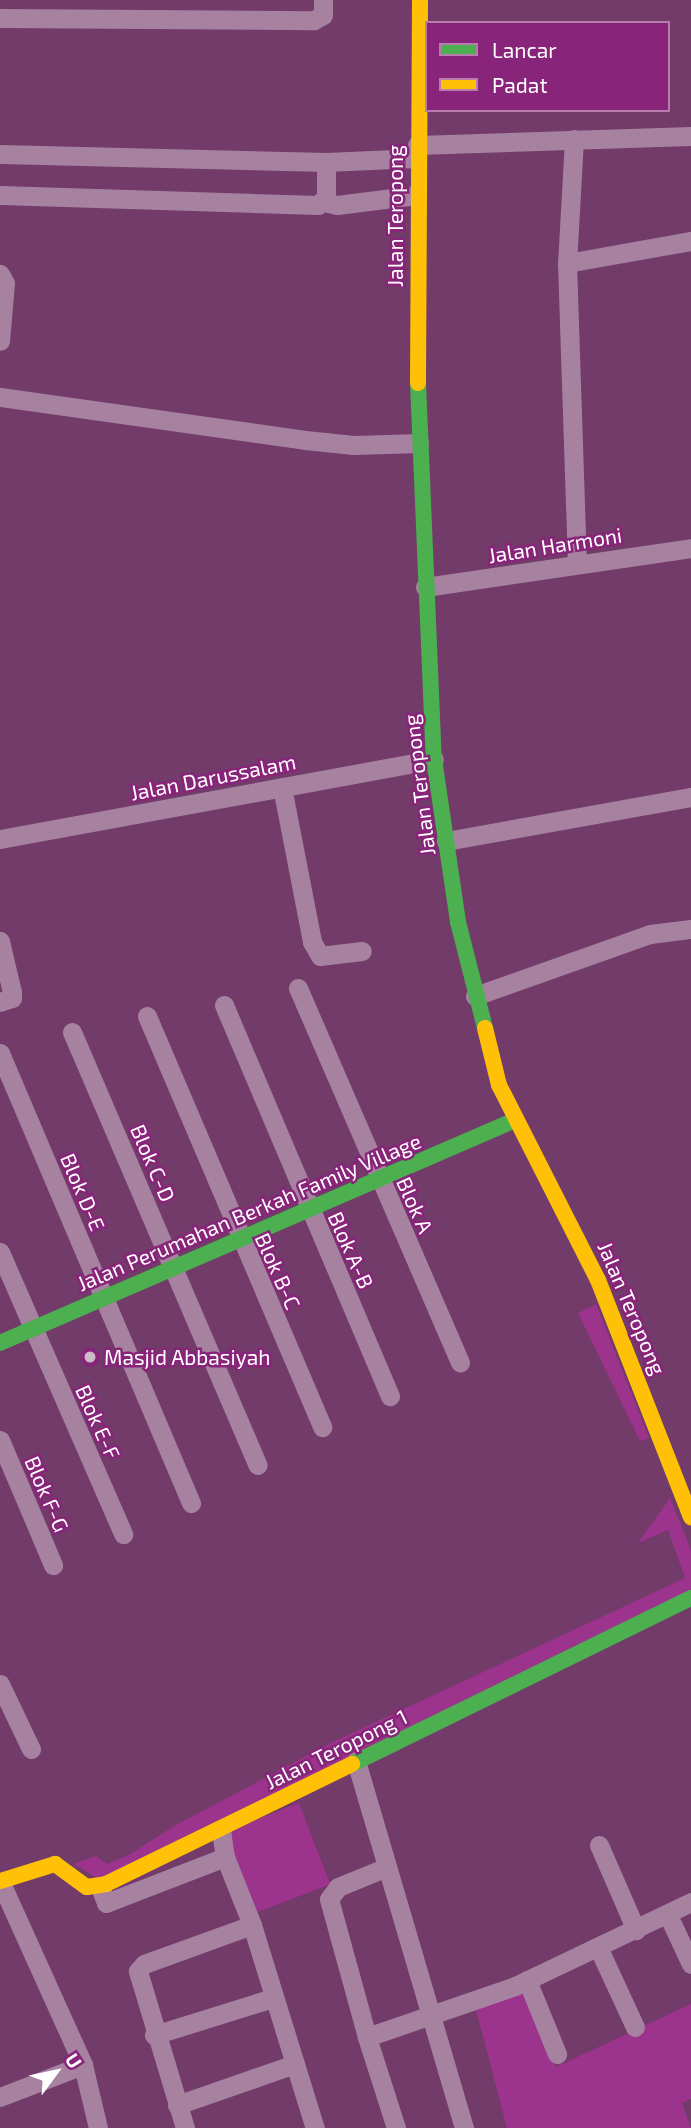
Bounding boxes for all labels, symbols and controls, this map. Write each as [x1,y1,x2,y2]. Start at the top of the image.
legend [425,21,670,112]
text: Lancar [492,37,557,62]
text: Padat [492,72,547,97]
street label: Jalan Teropong [382,145,408,287]
street label: Jalan Harmoni [486,522,624,568]
street label: Jalan Teropong [398,713,440,857]
street label: Jalan Darussalam [128,749,298,805]
street label: Blok C-D [125,1120,181,1206]
street label: Jalan Perumahan Berkah Family Village [73,1128,425,1296]
street label: Blok D-E [55,1149,111,1235]
street label: Blok A [391,1173,439,1237]
street label: Blok A-B [323,1207,379,1293]
street label: Blok B-C [250,1229,306,1313]
street label: Jalan Teropong [593,1237,671,1379]
place label: Masjid Abbasiyah [104,1344,271,1370]
marker: Masjid Abbasiyah [82,1349,98,1365]
street label: Blok E-F [70,1381,126,1463]
street label: Blok F-G [20,1452,74,1536]
street label: Jalan Teropong 1 [261,1704,411,1794]
north arrow [21,2037,91,2107]
text: U [61,2049,87,2072]

